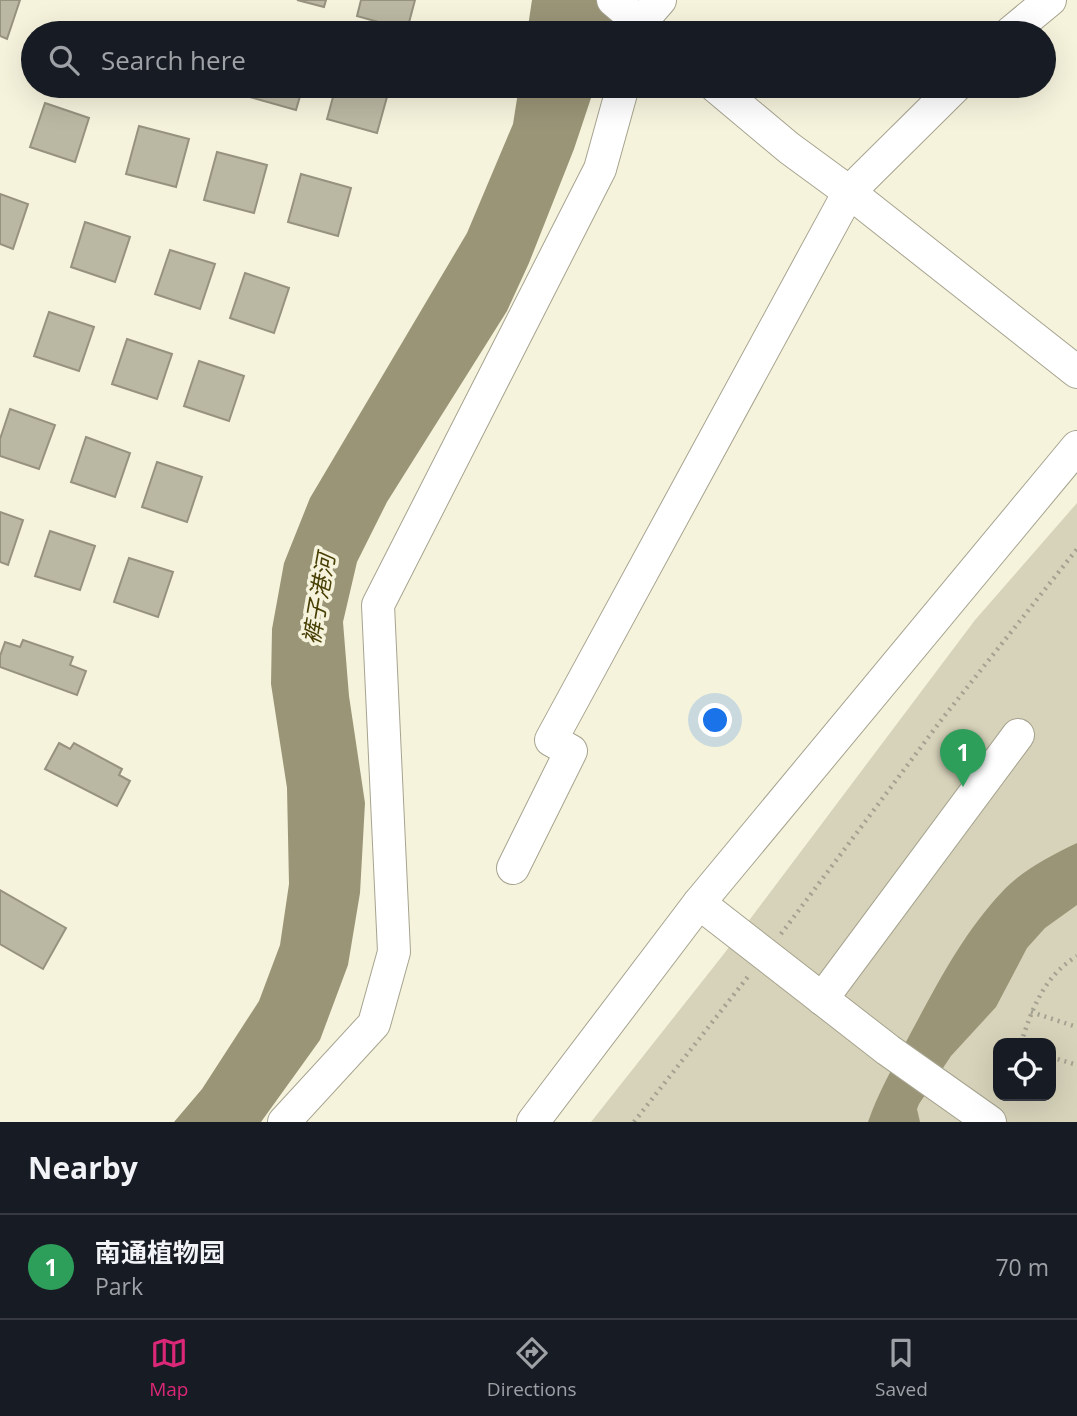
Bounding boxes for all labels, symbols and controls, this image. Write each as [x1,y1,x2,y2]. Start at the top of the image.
search box [21,21,1056,98]
icon: search [45,41,83,79]
text: Search here [101,42,246,78]
water label: 裤子港河 [294,547,342,647]
your location [698,703,732,737]
pin: 1 [940,729,986,787]
map controls [993,1038,1056,1101]
button: locate [993,1038,1056,1101]
text: Nearby [28,1147,138,1188]
text: 南通植物园 [95,1234,225,1270]
text: 1 [44,1251,58,1283]
text: 70 m [995,1251,1049,1283]
text: Park [95,1270,143,1302]
tab: Map [149,1334,188,1402]
tab: Directions [487,1334,577,1402]
tab: Saved [875,1334,928,1402]

